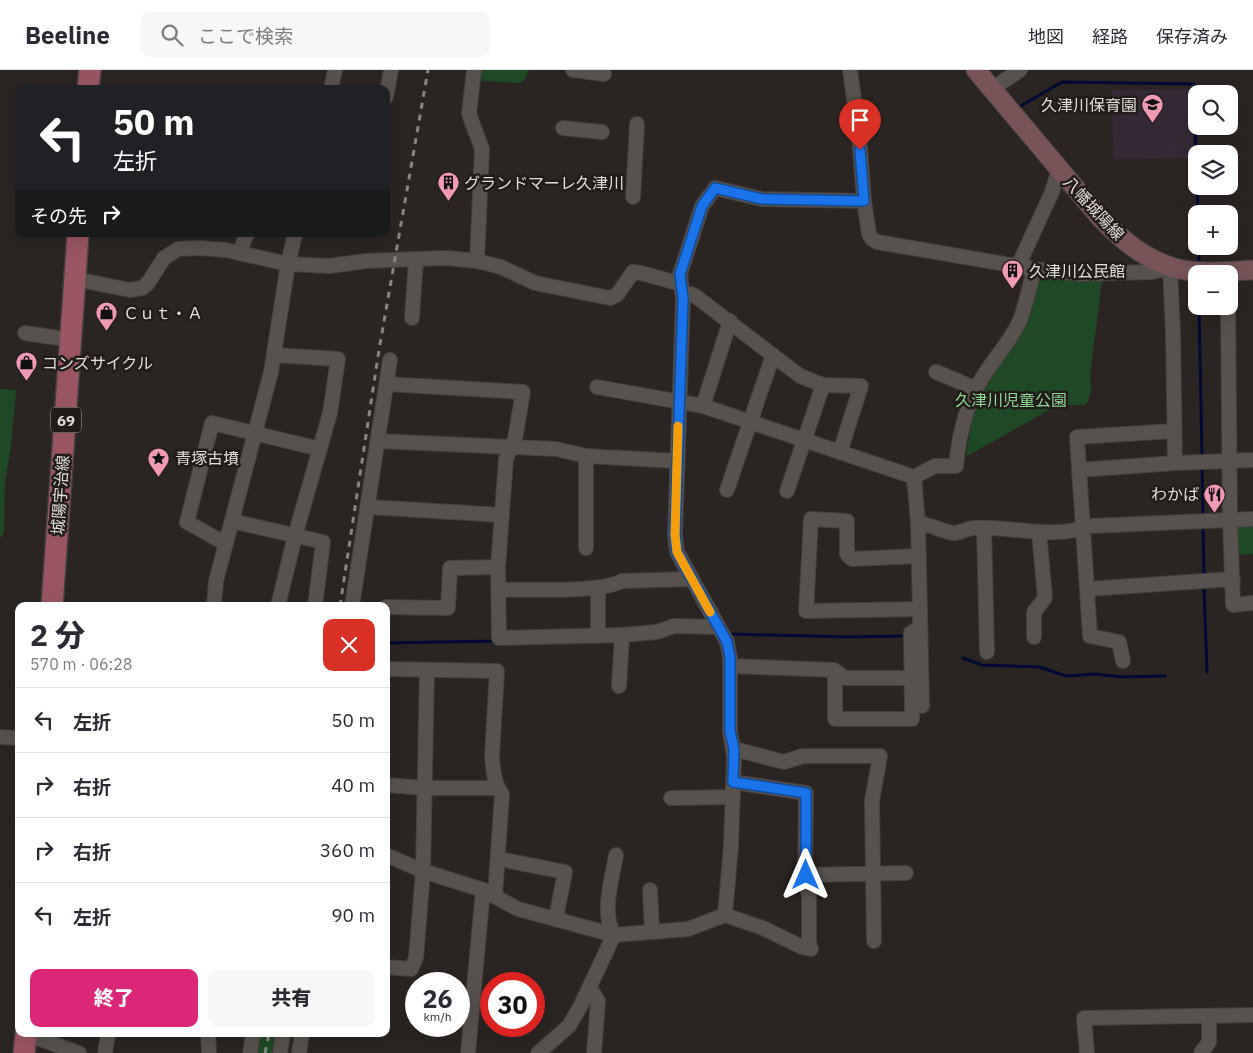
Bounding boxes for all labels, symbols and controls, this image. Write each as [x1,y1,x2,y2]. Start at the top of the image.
search box [140,12,490,57]
text: Beeline [25,19,110,51]
icon: search [158,21,186,49]
text: ここで検索 [198,24,293,48]
text: 地図 [1028,25,1064,48]
text: 経路 [1092,25,1128,48]
text: 保存済み [1156,25,1228,48]
map controls [1188,85,1238,315]
button: search [1188,85,1238,135]
school or university icon: 久津川保育園 [1141,93,1165,124]
place label: 久津川保育園 [1041,95,1137,115]
text: 50 m [113,99,195,145]
pin [839,99,881,150]
icon: left [30,105,95,170]
icon: arrive [846,106,874,134]
button: layers [1188,145,1238,195]
text: 左折 [113,146,157,175]
building icon: グランドマーレ久津川 [436,171,460,202]
street label: 八幡城陽線 [1059,172,1129,244]
place label: グランドマーレ久津川 [464,173,624,193]
icon: right [97,200,125,228]
text: その先 [30,204,87,228]
button: + [1188,205,1238,255]
building icon: 久津川公民館 [1001,259,1025,290]
place label: 久津川公民館 [1029,261,1125,281]
button: − [1188,265,1238,315]
shop icon: Ｃｕｔ・Ａ [95,301,119,332]
place label: Ｃｕｔ・Ａ [123,303,203,323]
shop icon: コンズサイクル [14,351,38,382]
place label: コンズサイクル [42,353,153,373]
park label: 久津川児童公園 [955,390,1067,410]
road number: 69 [51,408,81,432]
place icon: 青塚古墳 [147,446,171,477]
place label: 青塚古墳 [175,448,239,468]
street label: 城陽宇治線 [47,454,73,536]
restaurant icon: わかば [1203,482,1227,513]
place label: わかば [1151,484,1199,504]
text: 2 分 [30,615,85,654]
button: close [323,619,375,671]
text: 570 m · 06:28 [30,654,132,674]
icon: left [30,706,58,734]
text: 50 m [331,708,375,732]
text: 左折 [73,710,111,734]
icon: right [30,771,58,799]
text: 40 m [331,773,375,797]
text: 右折 [73,775,111,799]
icon: right [30,836,58,864]
text: 360 m [320,838,375,862]
text: 右折 [73,840,111,864]
position arrow [779,848,831,900]
icon: left [30,901,58,929]
text: 90 m [331,903,375,927]
text: 左折 [73,905,111,929]
button: 終了 [30,969,198,1027]
button: 共有 [208,969,375,1027]
speed limit sign: 30 [480,972,545,1037]
text: 26 [422,982,453,1015]
text: km/h [423,1009,452,1024]

